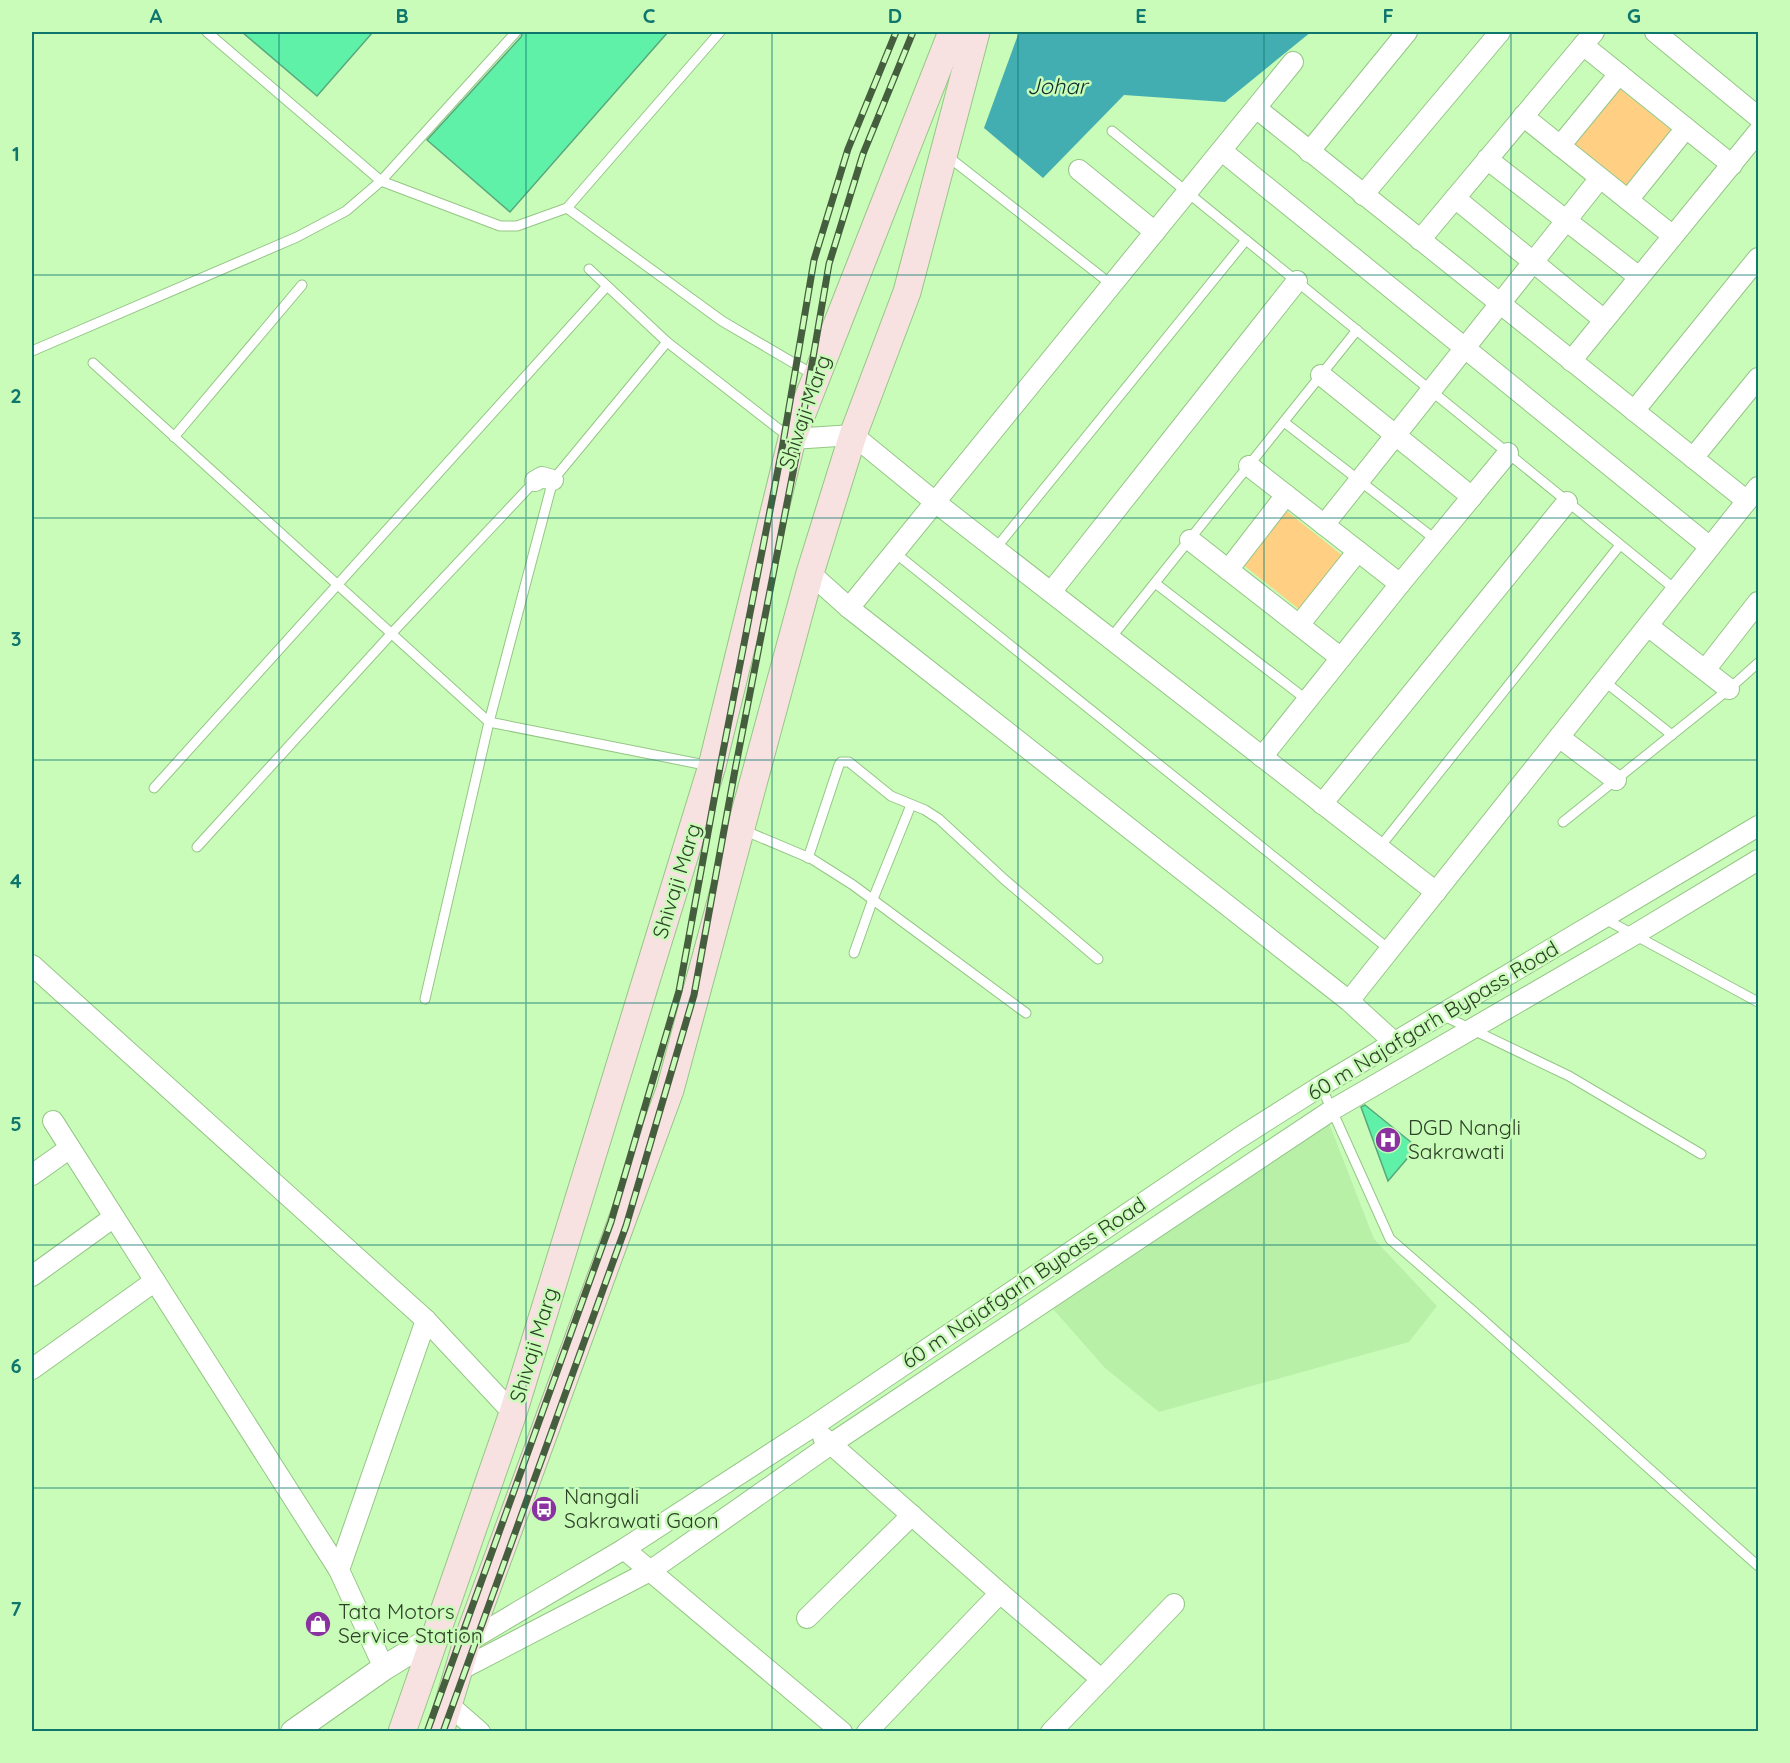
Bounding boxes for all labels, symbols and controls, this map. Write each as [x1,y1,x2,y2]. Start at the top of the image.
text: A [150,3,163,28]
text: B [395,3,409,28]
text: C [643,3,656,28]
text: D [888,3,902,28]
text: E [1135,3,1147,28]
text: F [1382,3,1394,28]
text: G [1627,3,1641,28]
water label: Johar [1027,72,1090,100]
text: 1 [12,141,20,166]
street label: Shivaji Marg [772,351,836,472]
text: 2 [10,383,22,408]
text: 3 [11,626,21,651]
street label: Shivaji Marg [646,820,706,941]
text: 4 [10,868,22,893]
street label: 60 m Najafgarh Bypass Road [1302,935,1563,1106]
text: 5 [10,1111,22,1136]
place label: DGD Nangli Sakrawati [1408,1114,1521,1164]
hospital icon: DGD Nangli Sakrawati [1373,1125,1403,1155]
street label: 60 m Najafgarh Bypass Road [897,1191,1150,1374]
street label: Shivaji Marg [503,1284,563,1405]
text: 6 [10,1353,22,1378]
place label: Nangali Sakrawati Gaon [564,1483,719,1533]
bus stop icon: Nangali Sakrawati Gaon [529,1494,559,1524]
text: 7 [11,1596,22,1621]
place label: Tata Motors Service Station [338,1598,483,1648]
shop icon: Tata Motors Service Station [303,1609,333,1639]

